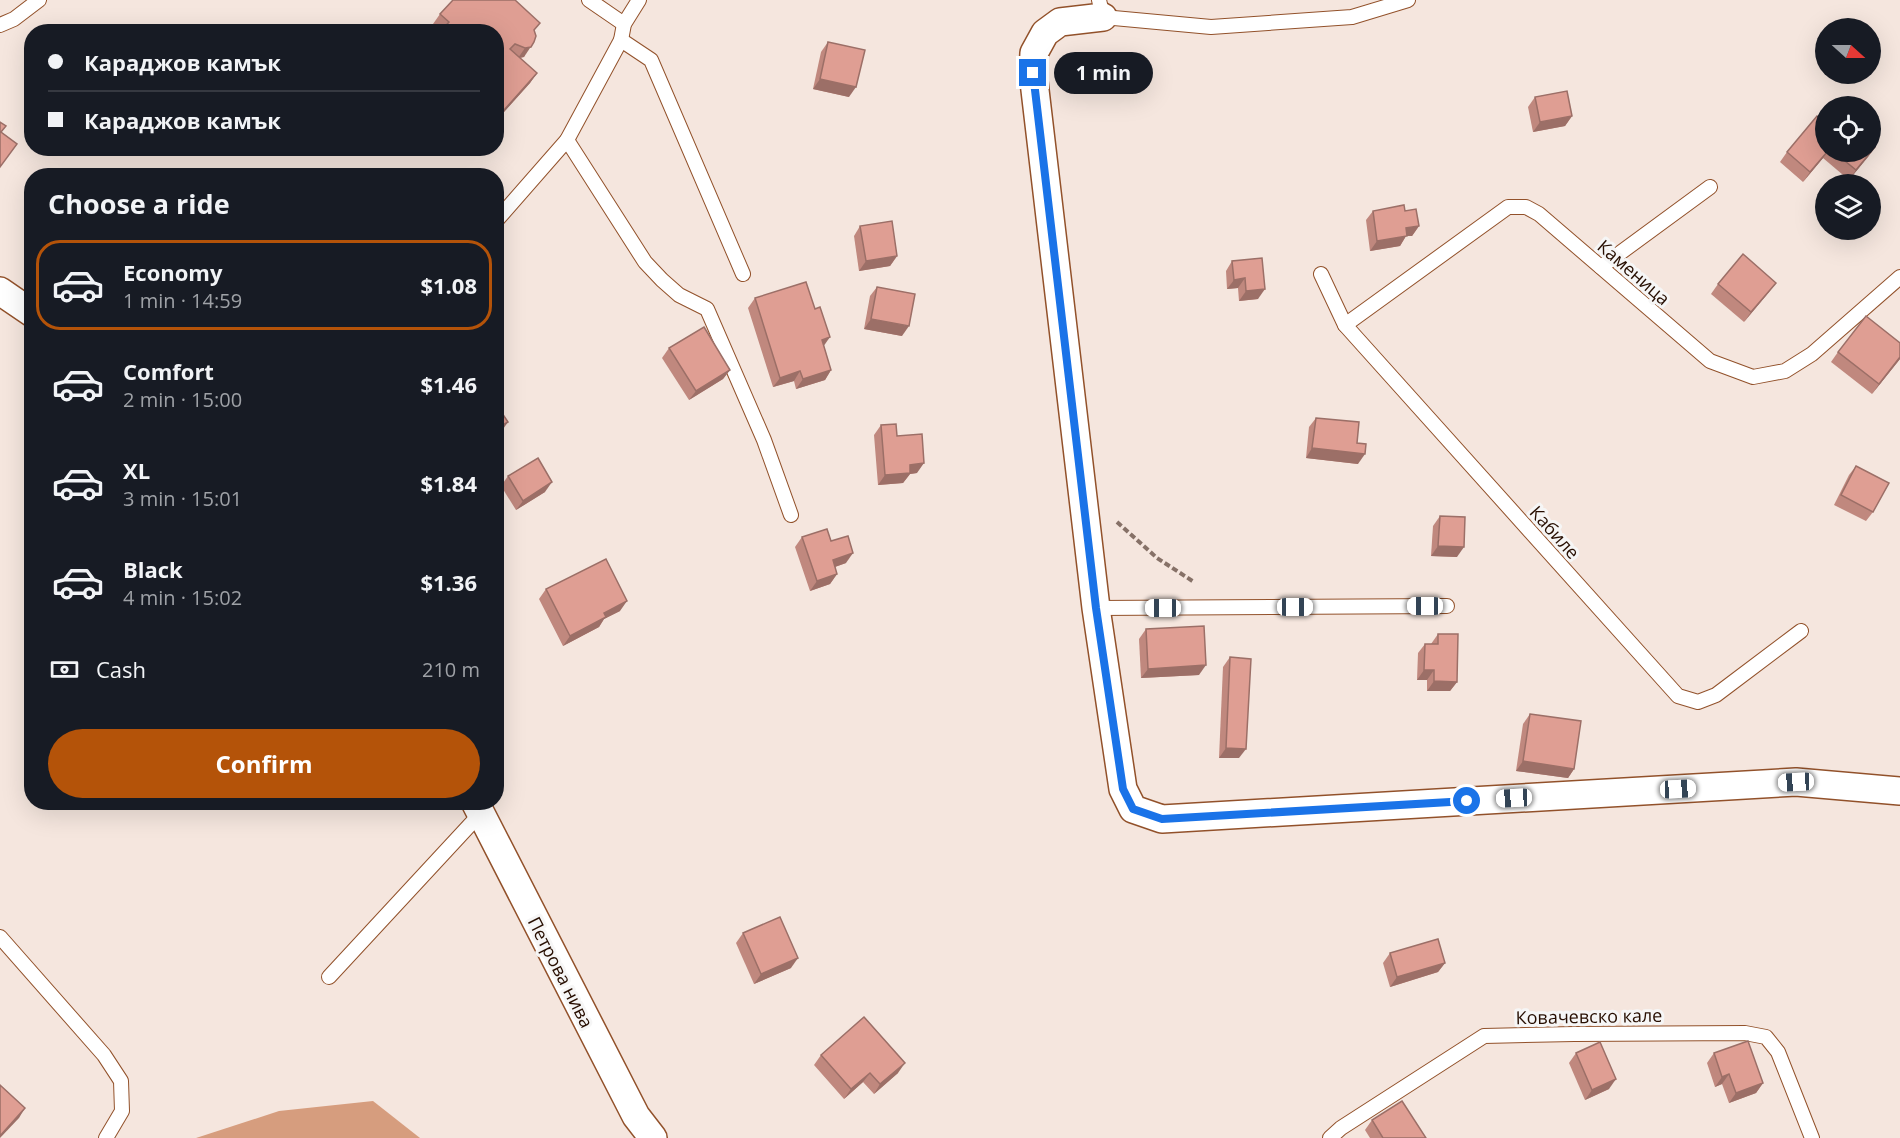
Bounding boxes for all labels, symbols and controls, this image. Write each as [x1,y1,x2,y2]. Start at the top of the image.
north arrow [1815,18,1881,84]
map controls [1815,18,1881,240]
text: Караджов камък [84,47,281,77]
callout: 1 min [1054,52,1153,94]
route end [1019,59,1046,86]
text: 1 min [1076,59,1131,86]
button: locate [1815,96,1881,162]
text: Караджов камък [84,105,281,135]
button: layers [1815,174,1881,240]
text: Choose a ride [48,185,230,222]
street label: Каменица [1593,234,1675,310]
text: Economy [123,257,222,287]
icon: car [51,258,105,312]
text: $1.08 [420,270,477,300]
text: 1 min · 14:59 [123,287,242,314]
text: Comfort [123,356,214,386]
icon: car [51,357,105,411]
text: $1.46 [420,369,477,399]
text: 2 min · 15:00 [123,386,242,413]
text: XL [123,455,150,485]
icon: car [51,456,105,510]
text: $1.84 [420,468,477,498]
text: 3 min · 15:01 [123,485,242,512]
street label: Кабиле [1525,500,1585,564]
text: Black [123,554,183,584]
icon: car [51,555,105,609]
text: $1.36 [420,567,477,597]
text: 4 min · 15:02 [123,584,242,611]
car [1407,597,1443,615]
car [1277,598,1313,616]
car [1145,599,1181,617]
icon: cash [48,653,81,686]
text: Cash [96,654,146,684]
text: 210 m [422,656,480,683]
button: Confirm [48,729,480,798]
car [1778,772,1814,792]
car [1660,779,1696,799]
route start [1453,787,1480,814]
car [1496,788,1532,808]
street label: Петрова нива [523,912,599,1032]
street label: Ковачевско кале [1515,1003,1663,1029]

